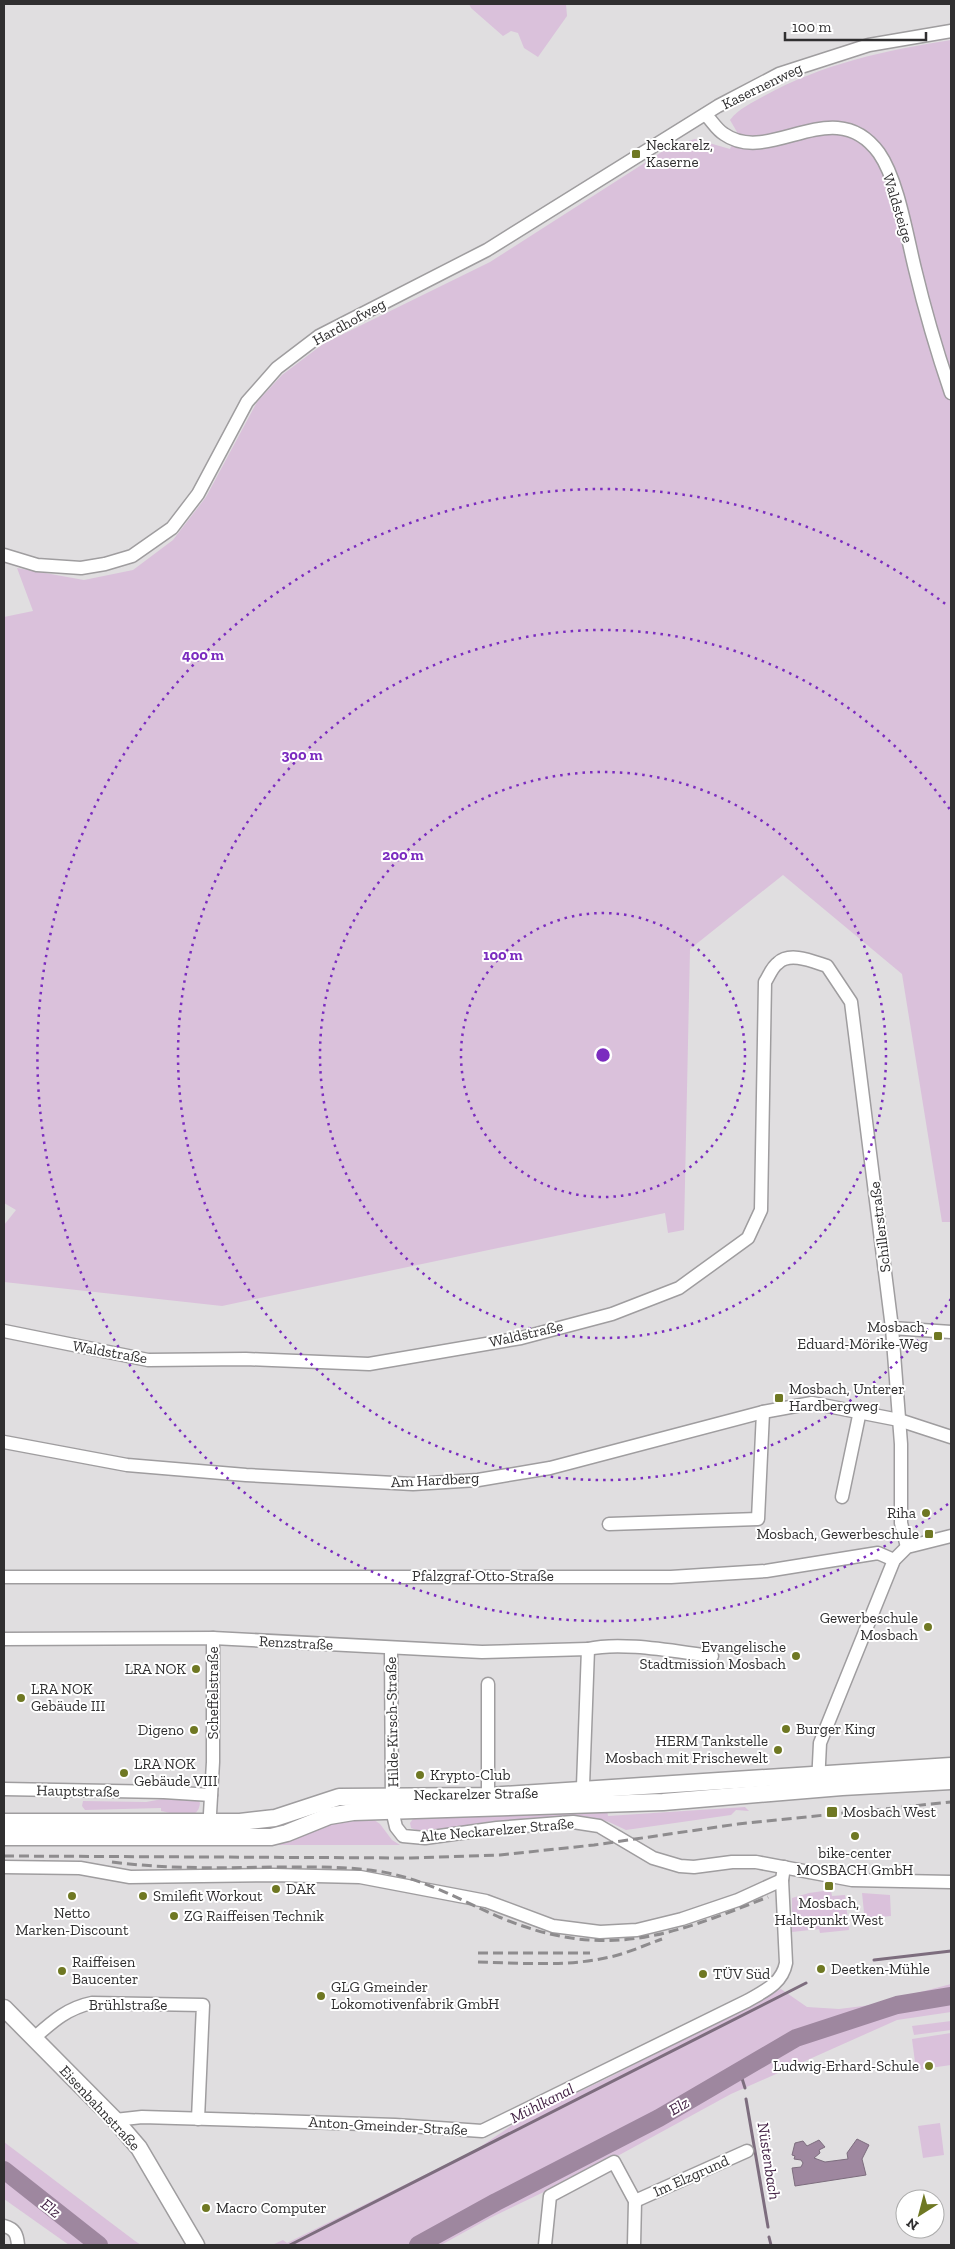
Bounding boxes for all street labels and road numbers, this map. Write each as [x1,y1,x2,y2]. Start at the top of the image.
street label: Kasernenweg [719,59,805,113]
street label: Waldsteige [879,171,917,245]
street label: Hardhofweg [309,295,389,349]
street label: Schillerstraße [865,1181,895,1273]
street label: Waldstraße [487,1317,565,1351]
street label: Waldstraße [71,1337,149,1367]
street label: Am Hardberg [390,1469,480,1491]
street label: Pfalzgraf-Otto-Straße [412,1567,554,1585]
street label: Renzstraße [258,1632,334,1654]
street label: Scheffelstraße [204,1646,222,1740]
street label: Hilde-Kirsch-Straße [382,1657,402,1787]
street label: Hauptstraße [36,1781,120,1801]
street label: Neckarelzer Straße [414,1784,538,1804]
street label: Alte Neckarelzer Straße [419,1814,575,1846]
street label: Brühlstraße [89,1996,167,2014]
street label: Eisenbahnstraße [56,2062,144,2154]
street label: Anton-Gmeinder-Straße [308,2113,468,2139]
street label: Im Elzgrund [650,2151,732,2201]

